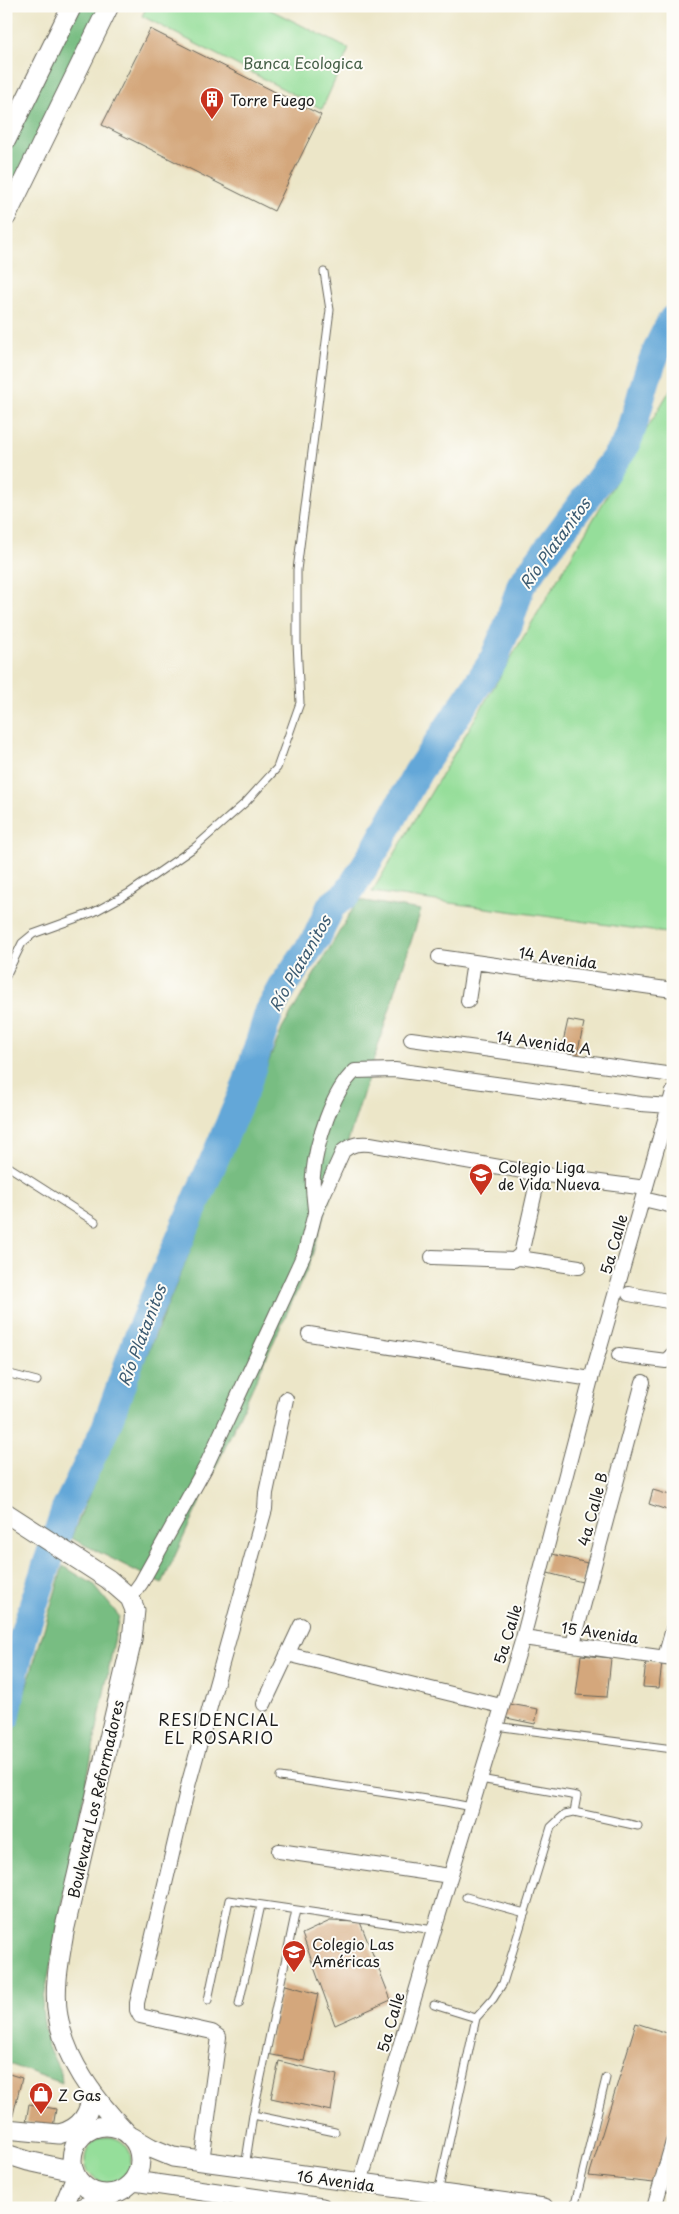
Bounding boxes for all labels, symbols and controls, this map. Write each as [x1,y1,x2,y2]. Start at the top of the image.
park label: Banca Ecologica [243,51,363,74]
building icon: Torre Fuego [199,86,225,120]
place label: Torre Fuego [230,88,314,111]
water label: Río Platanitos [513,492,596,593]
water label: Río Platanitos [262,909,337,1015]
street label: 14 Avenida [517,940,599,974]
street label: 14 Avenida A [495,1024,593,1060]
place label: Colegio Liga de Vida Nueva [498,1155,601,1195]
school or university icon: Colegio Liga de Vida Nueva [468,1162,494,1196]
street label: 5a Calle [593,1211,633,1277]
water label: Río Platanitos [111,1279,172,1389]
street label: 4a Calle B [571,1469,613,1549]
street label: 5a Calle [487,1601,527,1667]
street label: 15 Avenida [560,1615,641,1649]
street label: Boulevard Los Reformadores [61,1697,129,1900]
district label: RESIDENCIAL EL ROSARIO [158,1707,280,1749]
place label: Colegio Las Américas [312,1932,394,1972]
school or university icon: Colegio Las Américas [281,1939,307,1973]
street label: 5a Calle [370,1989,410,2055]
shop icon: Z Gas [28,2081,54,2115]
place label: Z Gas [58,2083,101,2106]
street label: 16 Avenida [296,2163,377,2197]

